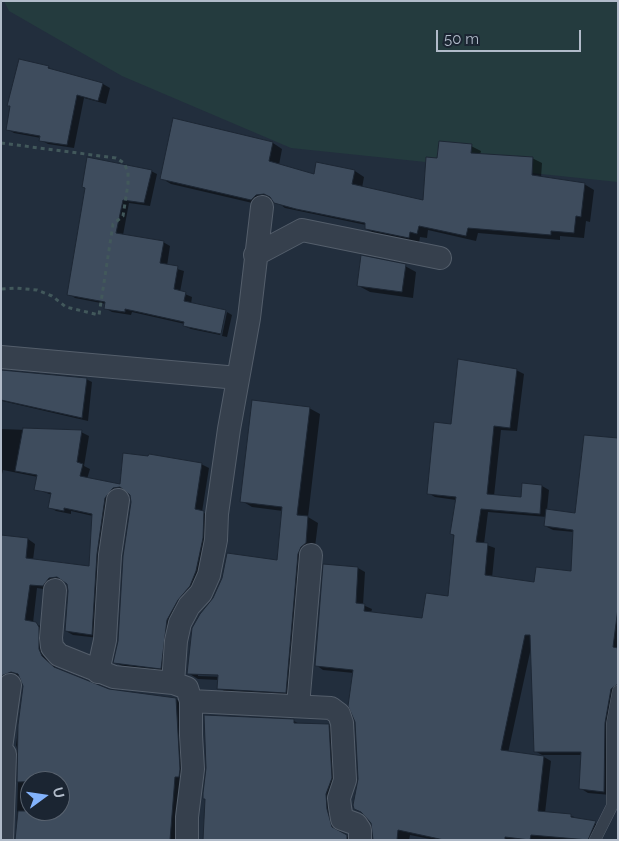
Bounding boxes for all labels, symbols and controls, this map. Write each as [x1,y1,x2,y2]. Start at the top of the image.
scale bar [439,20,584,52]
text: 50 m [444,30,479,48]
north arrow [20,771,70,821]
text: U [50,786,68,800]

